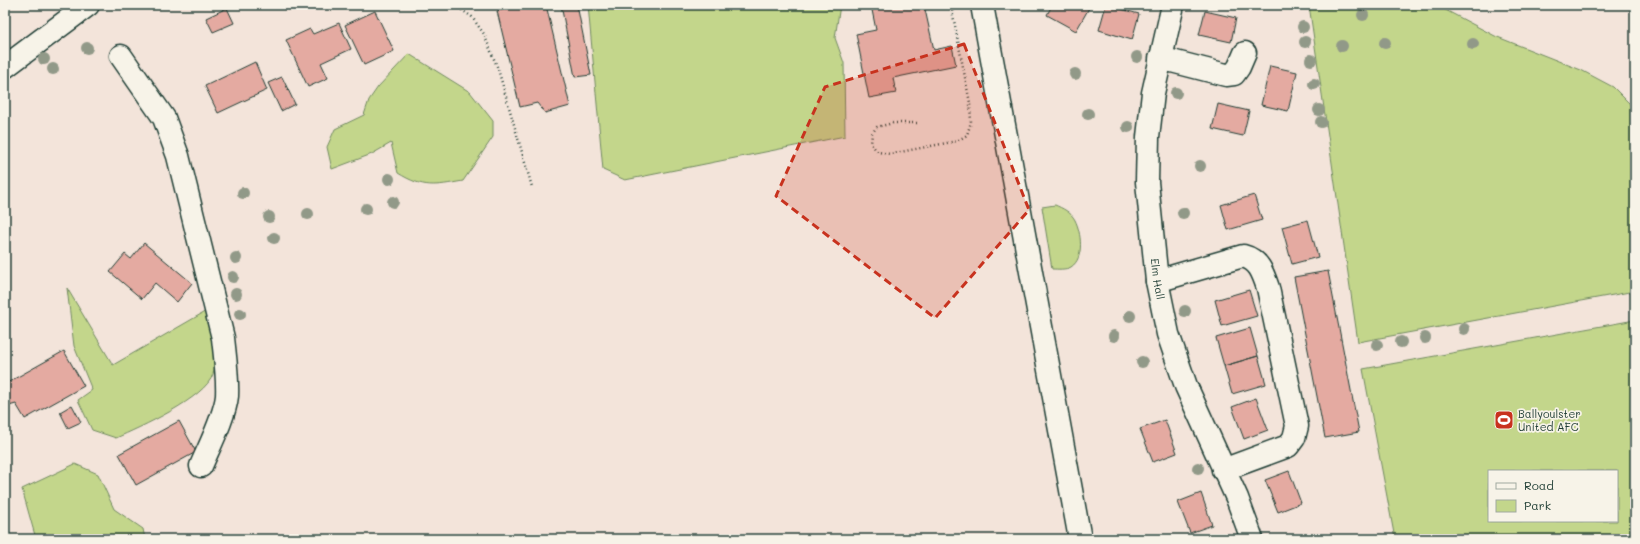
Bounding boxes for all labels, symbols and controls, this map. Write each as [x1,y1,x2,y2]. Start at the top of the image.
street label: Elm Hall [1148,257,1169,301]
place label: Ballyoulster United AFC [1518,406,1581,434]
sports icon: Ballyoulster United AFC [1493,409,1515,431]
legend [1488,470,1618,522]
text: Road [1524,477,1554,493]
text: Park [1524,497,1551,513]

